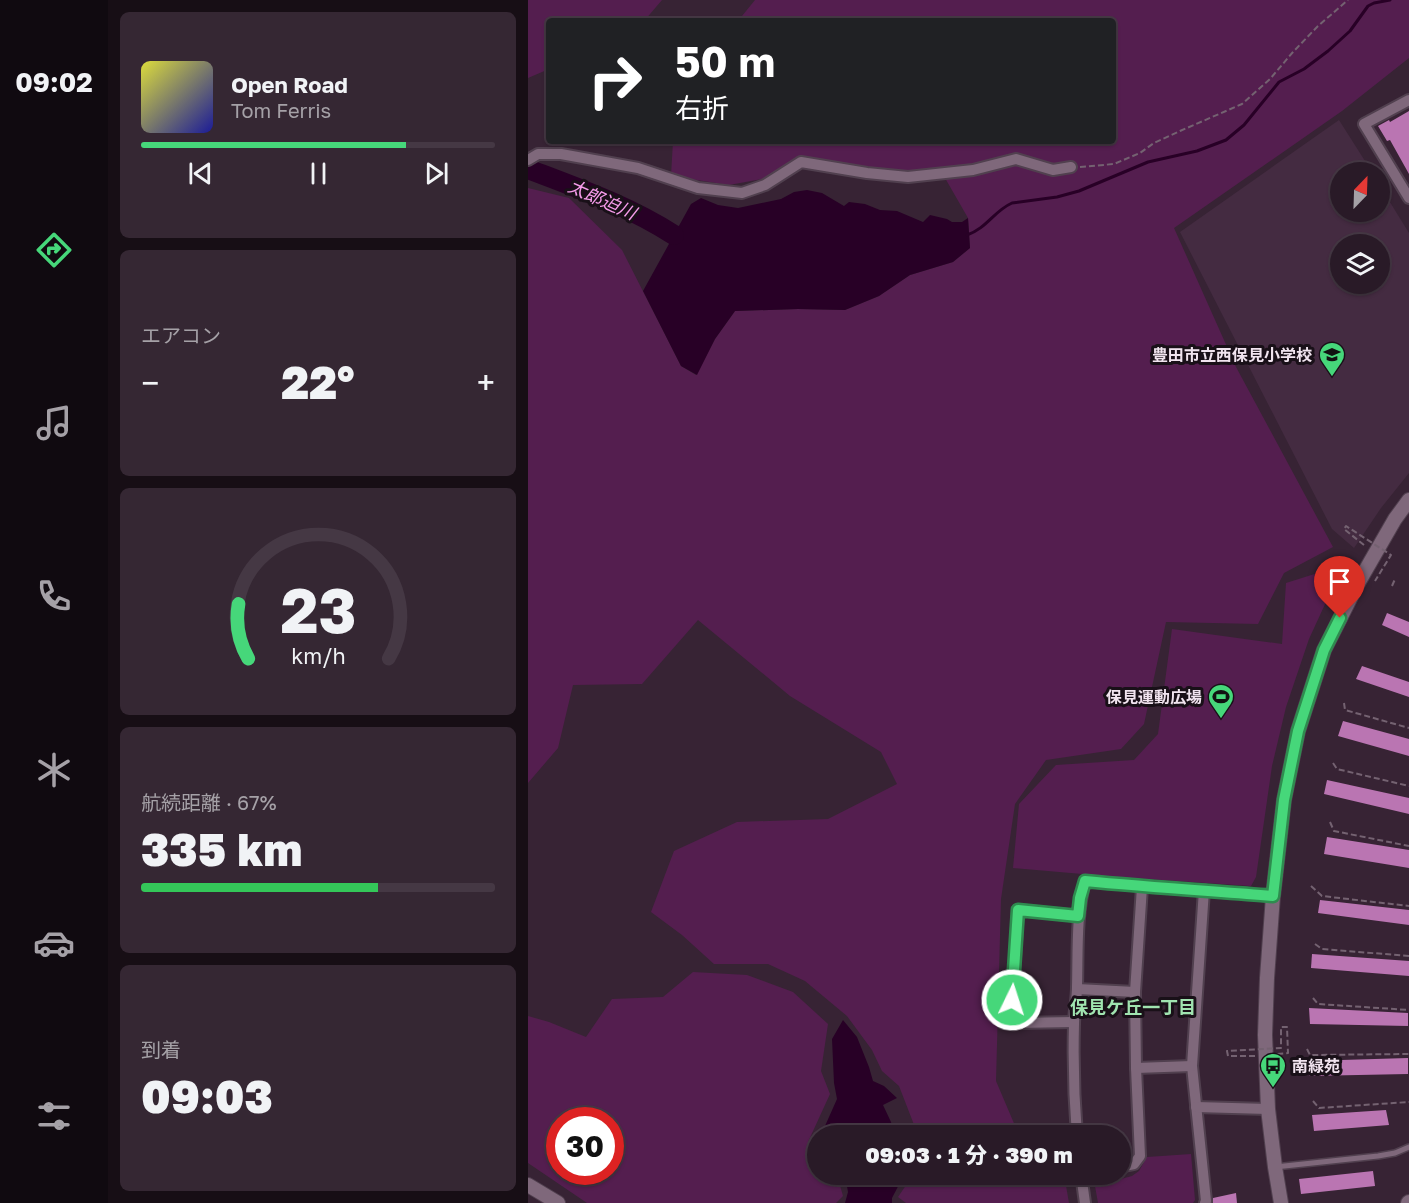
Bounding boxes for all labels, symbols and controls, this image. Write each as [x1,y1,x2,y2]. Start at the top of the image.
text: 50 m [675,36,775,86]
icon: right [576,42,654,120]
text: 09:02 [15,66,93,98]
text: Open Road [231,71,348,98]
text: 右折 [675,92,729,124]
text: Tom Ferris [231,98,331,122]
icon: previous [184,157,217,190]
icon: pause [302,157,335,190]
icon: next [420,157,453,190]
north arrow [1330,162,1390,222]
map controls [1330,162,1390,294]
water label: 太郎迫川 [565,174,642,225]
icon: directions [33,229,75,271]
button: layers [1330,234,1390,294]
text: エアコン [141,323,221,347]
school or university icon: 豊田市立西保見小学校 [1317,340,1347,378]
place label: 豊田市立西保見小学校 [1152,345,1312,365]
text: 22° [281,355,355,409]
text: − [141,363,159,402]
text: + [477,363,495,402]
icon: music [33,402,75,444]
pin [1314,556,1365,618]
icon: arrive [1323,565,1356,598]
text: 23 [280,572,356,647]
icon: phone [33,575,75,617]
text: km/h [291,643,345,669]
sports icon: 保見運動広場 [1206,682,1236,720]
place label: 保見運動広場 [1106,687,1202,707]
icon: climate [33,749,75,791]
text: 航続距離 · 67% [141,790,277,814]
text: 335 km [141,822,302,876]
icon: car [33,922,75,964]
position arrow [980,968,1044,1032]
district label: 保見ケ丘一丁目 [1070,996,1196,1018]
text: 到着 [141,1037,181,1061]
bus stop icon: 南緑苑 [1258,1051,1288,1089]
place label: 南緑苑 [1292,1056,1340,1076]
text: 09:03 [141,1069,273,1123]
icon: filters [33,1095,75,1137]
speed limit sign: 30 [546,1107,624,1185]
text: 09:03 · 1 分 · 390 m [865,1141,1073,1168]

